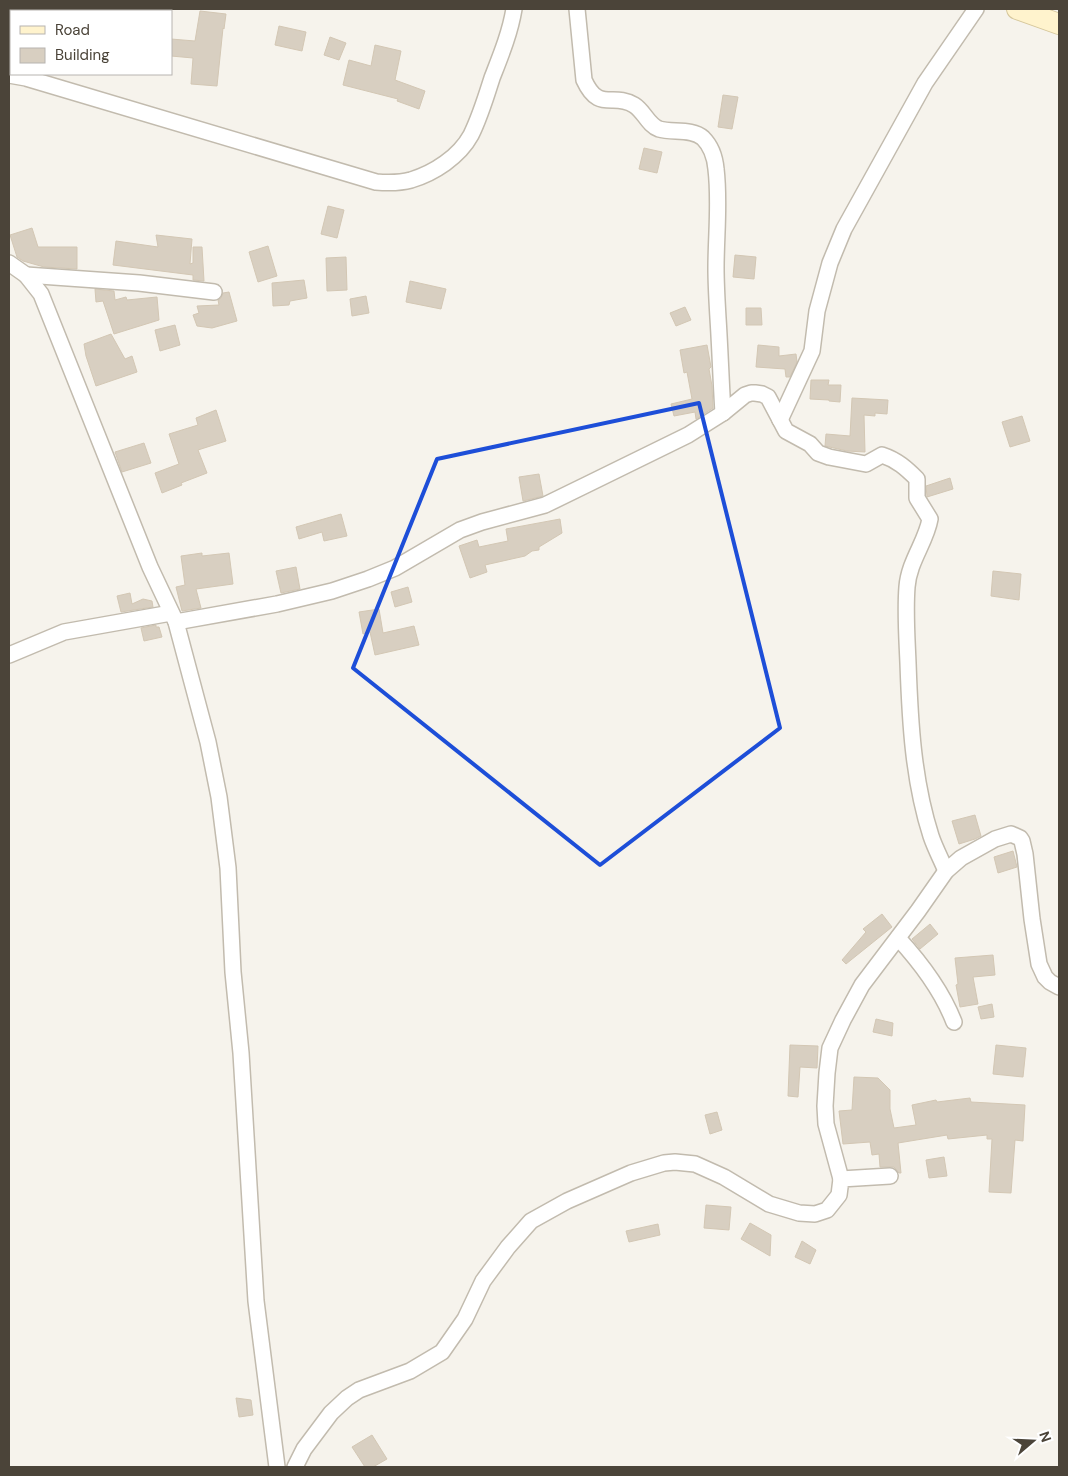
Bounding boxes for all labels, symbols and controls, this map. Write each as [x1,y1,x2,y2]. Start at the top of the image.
legend [10,10,172,75]
text: Road [55,20,90,40]
text: Building [55,45,110,65]
north arrow [1008,1416,1058,1466]
text: N [1035,1429,1055,1445]

